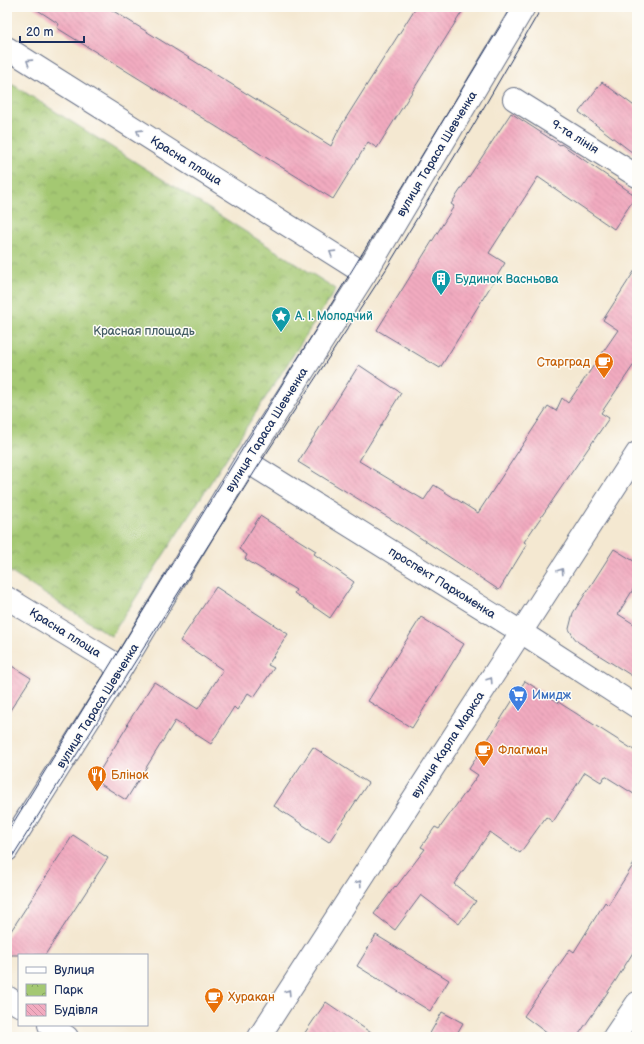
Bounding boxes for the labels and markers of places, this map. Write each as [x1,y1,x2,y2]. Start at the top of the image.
building icon: Будинок Васньова [430,268,452,296]
place label: Будинок Васньова [455,272,559,287]
place icon: А. І. Молодчий [270,305,292,333]
place label: А. І. Молодчий [294,309,373,324]
cafe icon: Старград [593,351,615,379]
place label: Старград [537,355,591,370]
supermarket icon: Имидж [507,684,529,712]
place label: Имидж [532,688,572,703]
cafe icon: Флагман [473,739,495,767]
place label: Флагман [498,743,548,758]
restaurant icon: Блінок [86,764,108,792]
place label: Блінок [111,768,149,783]
cafe icon: Хуракан [203,986,225,1014]
place label: Хуракан [228,990,275,1005]

